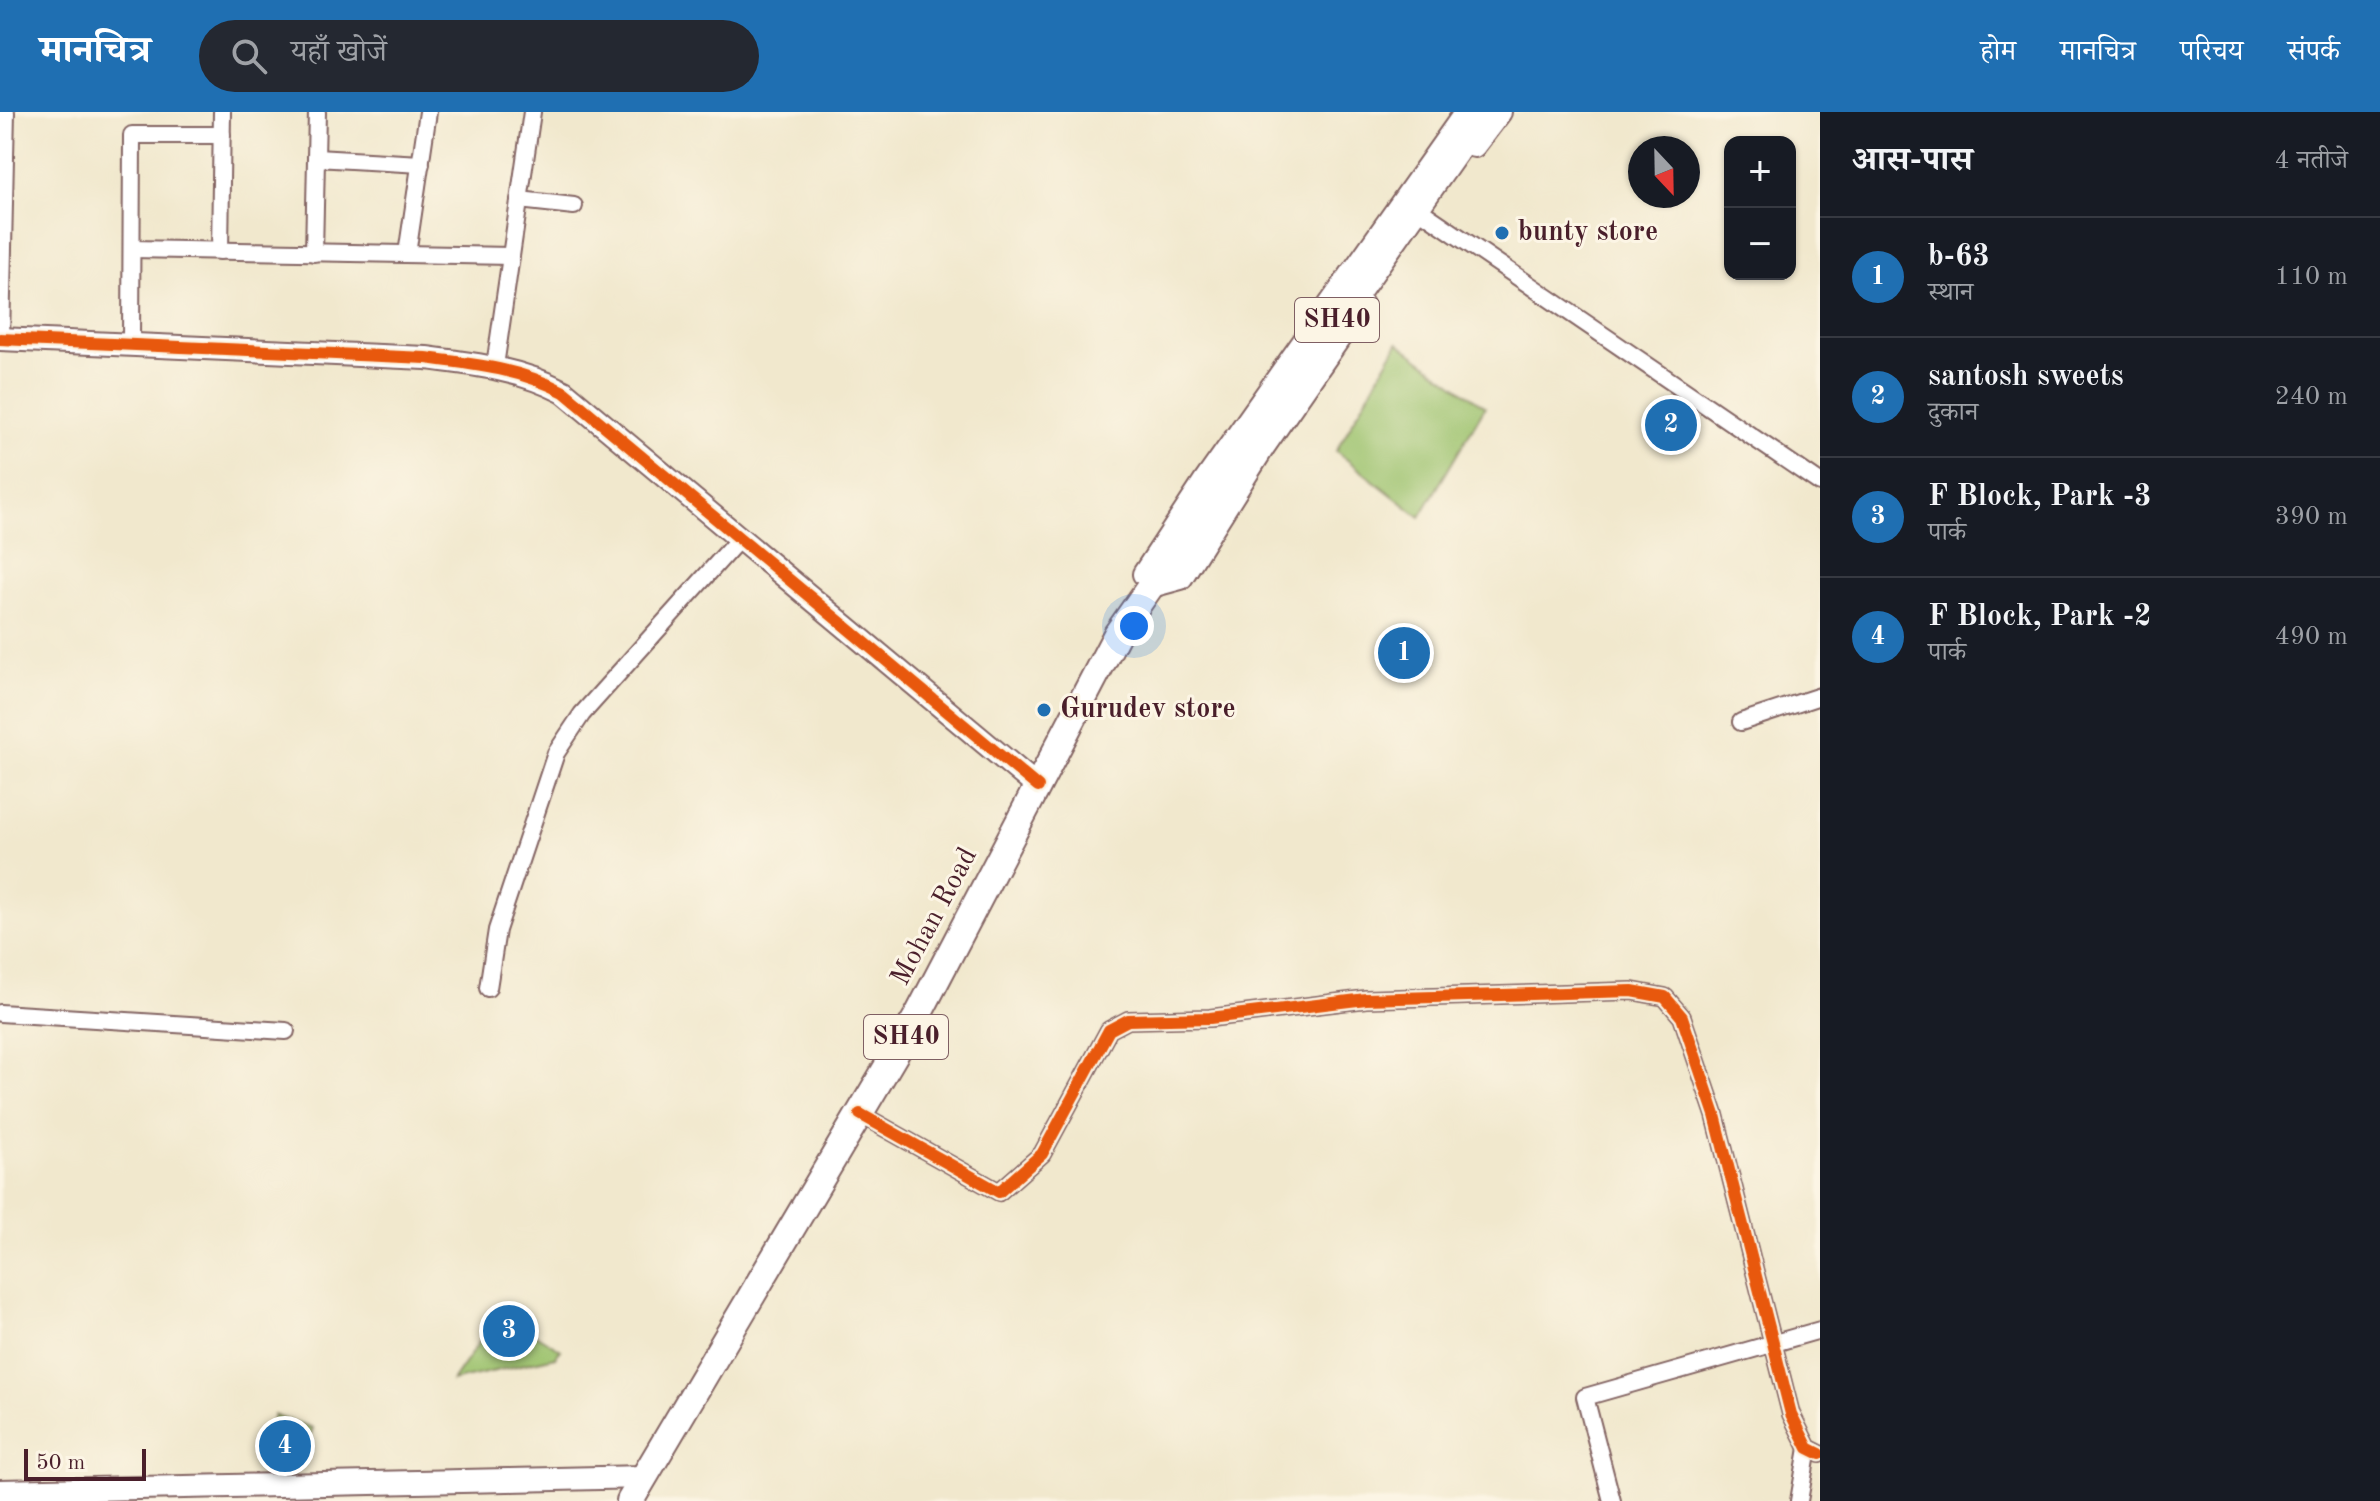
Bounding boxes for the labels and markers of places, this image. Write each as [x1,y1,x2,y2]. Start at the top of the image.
place label: bunty store [1518,219,1658,247]
marker: bunty store [1493,224,1511,242]
pin: 2 [1645,395,1697,455]
pin: 1 [1378,623,1430,683]
place label: Gurudev store [1060,696,1236,724]
marker: Gurudev store [1035,701,1053,719]
pin: 3 [483,1301,535,1361]
pin: 4 [259,1416,311,1476]

